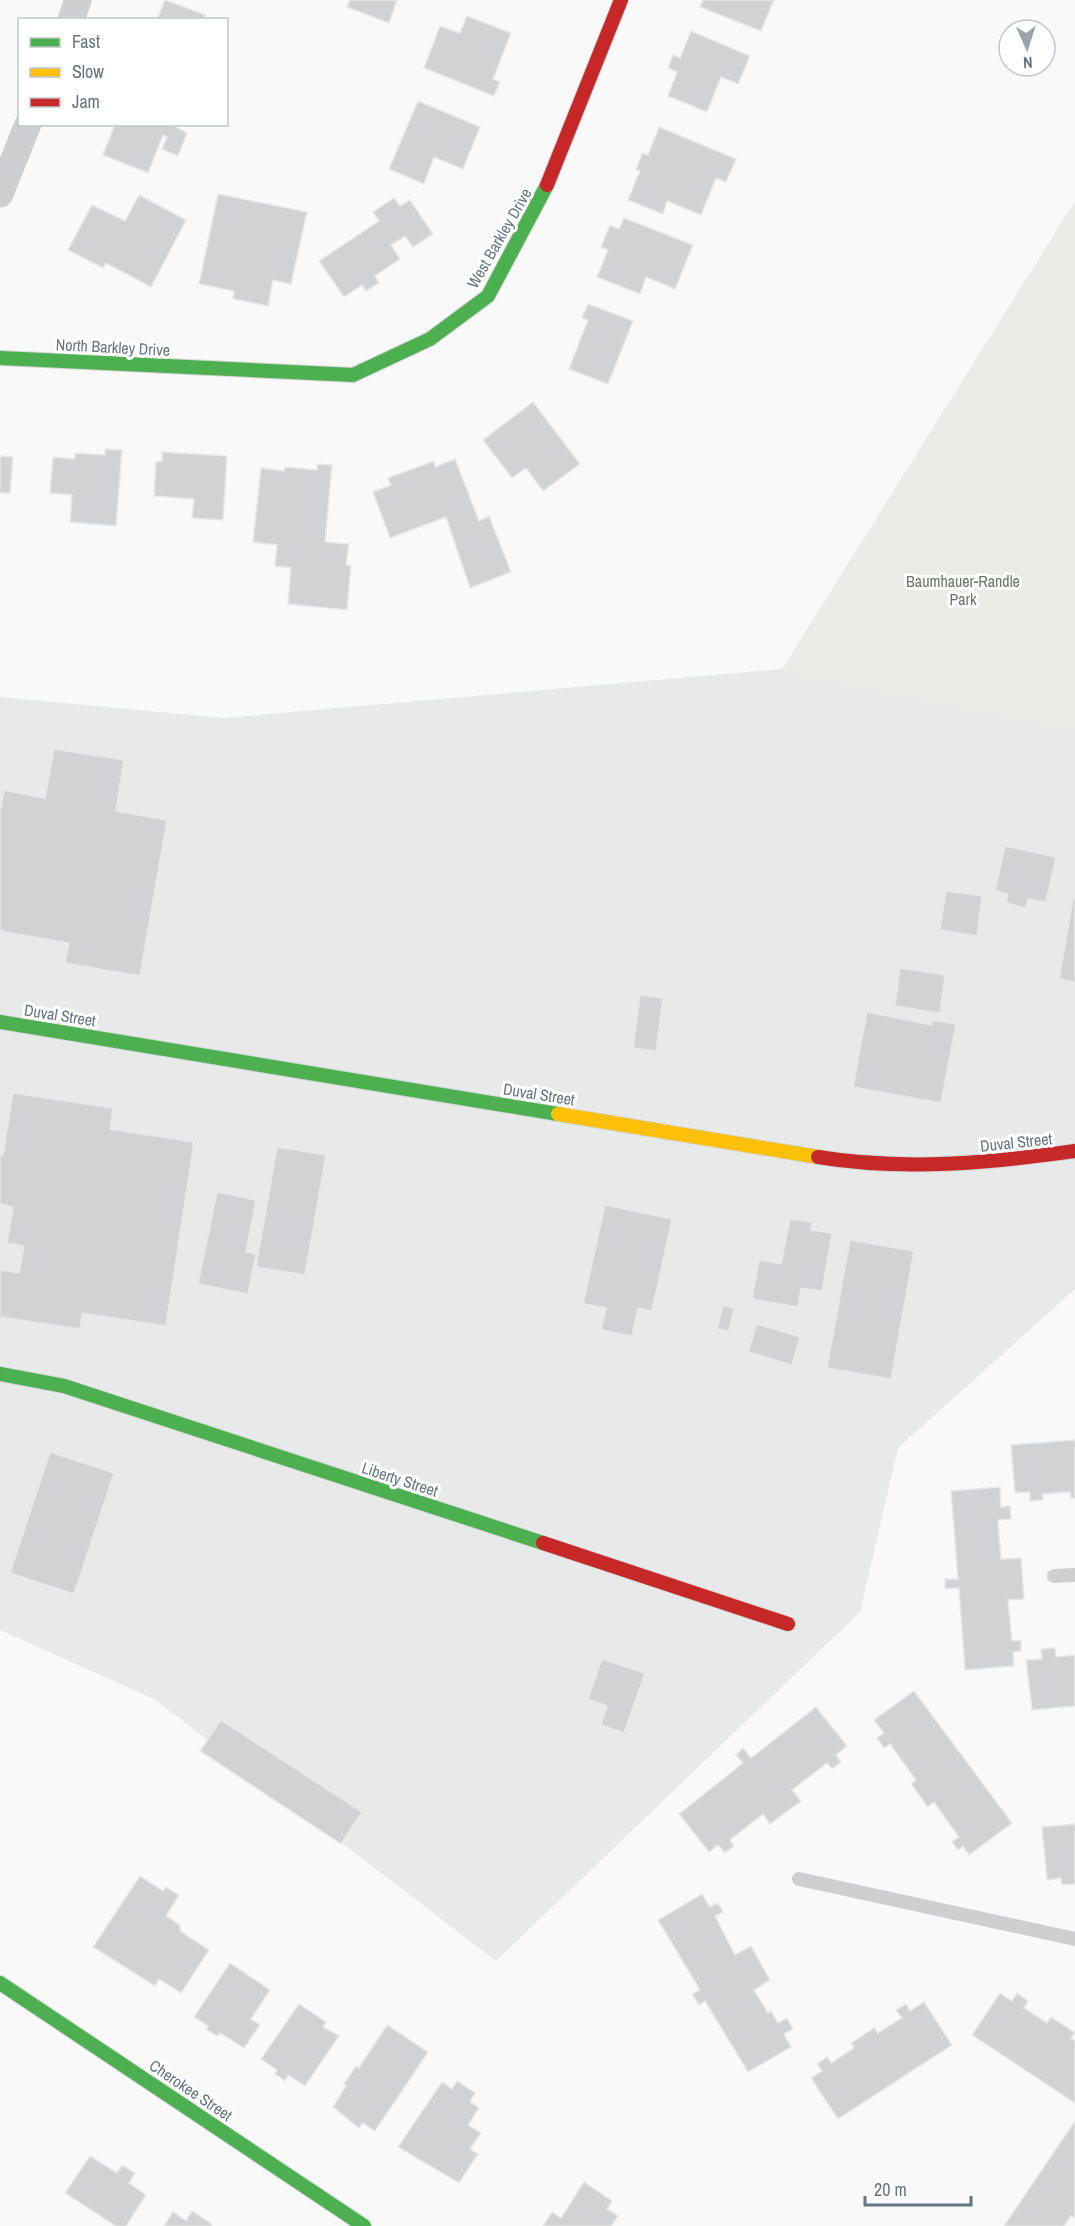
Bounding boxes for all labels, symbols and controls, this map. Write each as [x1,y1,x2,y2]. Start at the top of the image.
legend [18,18,228,126]
north arrow [997,18,1057,78]
text: Fast [72,29,100,54]
text: N [1022,52,1033,74]
text: Slow [72,59,104,84]
text: Jam [72,89,100,114]
street label: West Barkley Drive [461,184,537,292]
street label: North Barkley Drive [55,333,171,361]
park label: Baumhauer-Randle Park [906,570,1020,610]
street label: Duval Street [23,998,98,1032]
street label: Duval Street [502,1077,577,1111]
street label: Duval Street [979,1127,1053,1157]
street label: Liberty Street [359,1456,441,1502]
street label: Cherokee Street [145,2054,237,2126]
scale bar [865,2169,972,2207]
text: 20 m [874,2177,907,2202]

